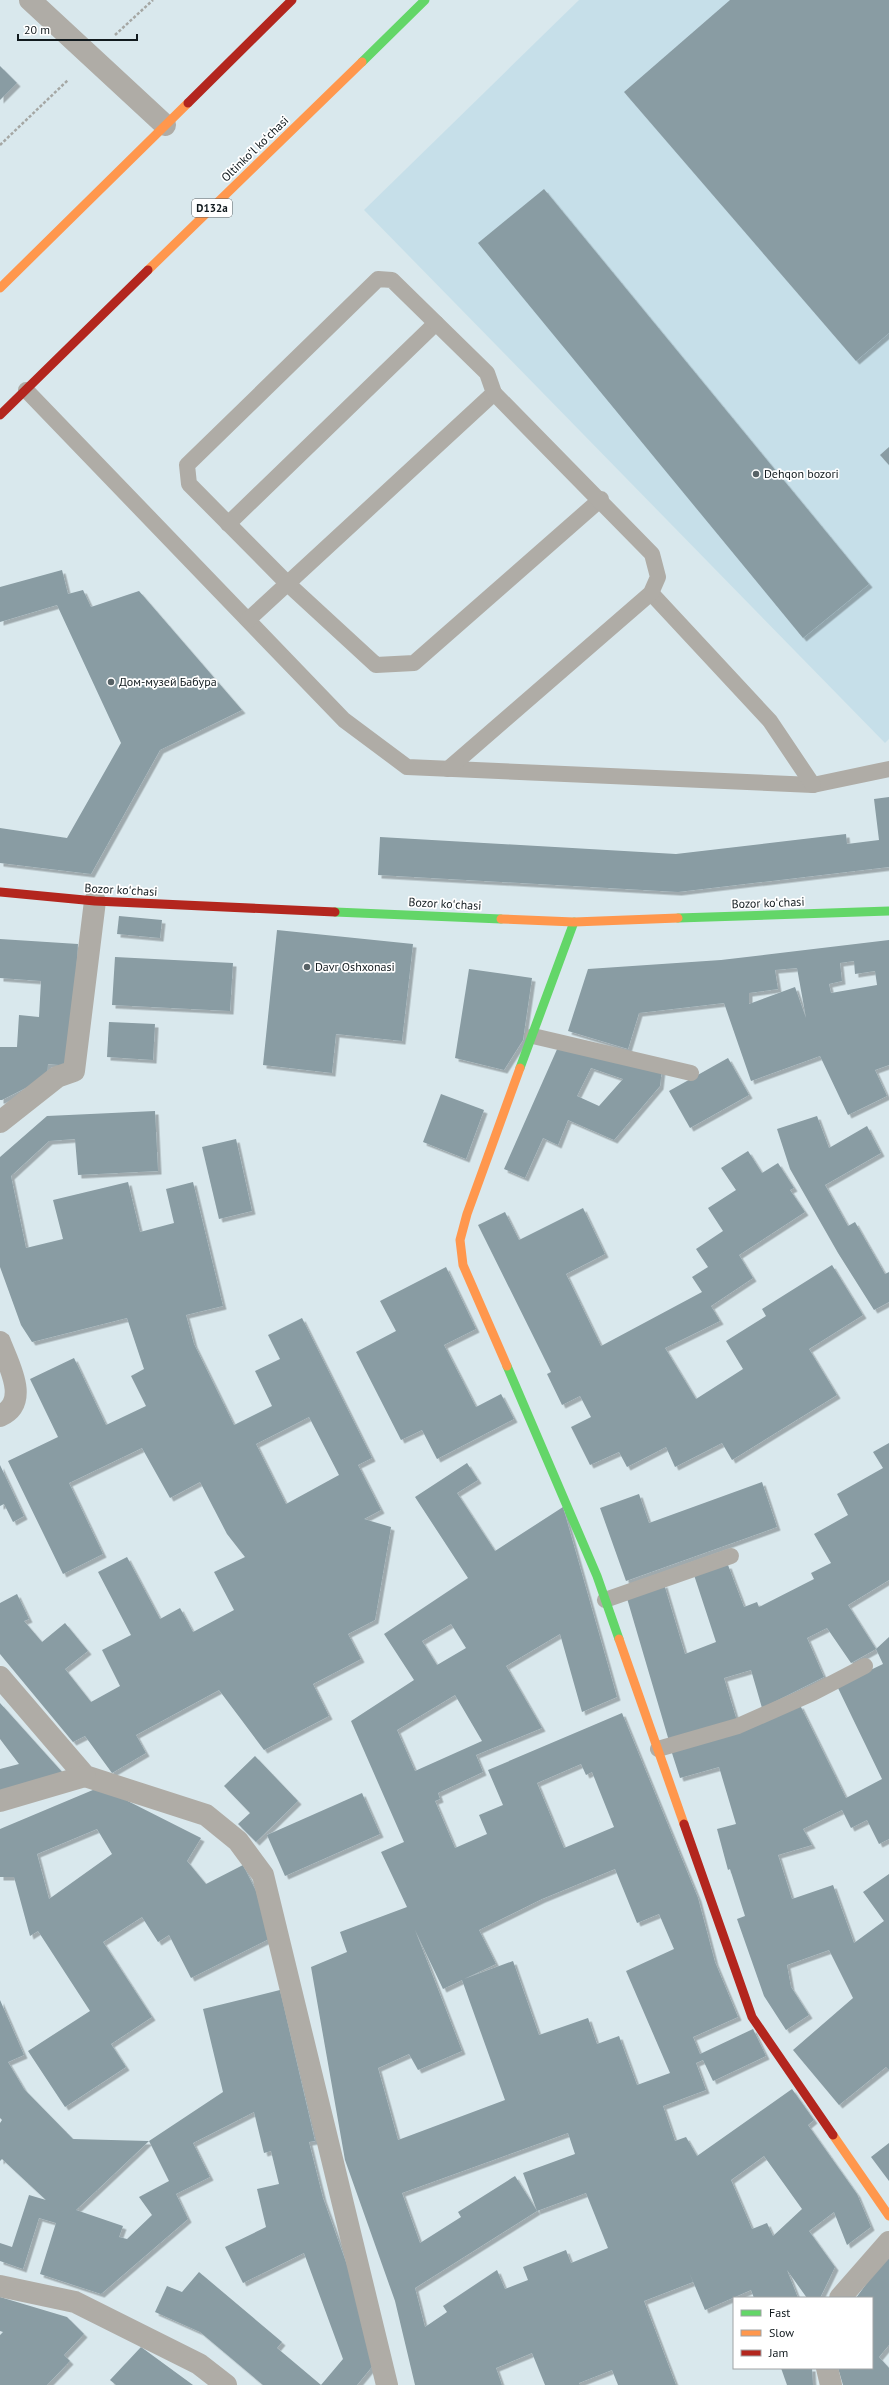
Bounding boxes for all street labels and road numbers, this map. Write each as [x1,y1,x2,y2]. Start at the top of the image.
street label: Oltinkoʻl koʻchasi [218,113,291,185]
road number: D132a [192,199,232,217]
street label: Bozor koʻchasi [84,880,158,899]
street label: Bozor koʻchasi [408,894,482,913]
street label: Bozor koʻchasi [731,894,805,911]

